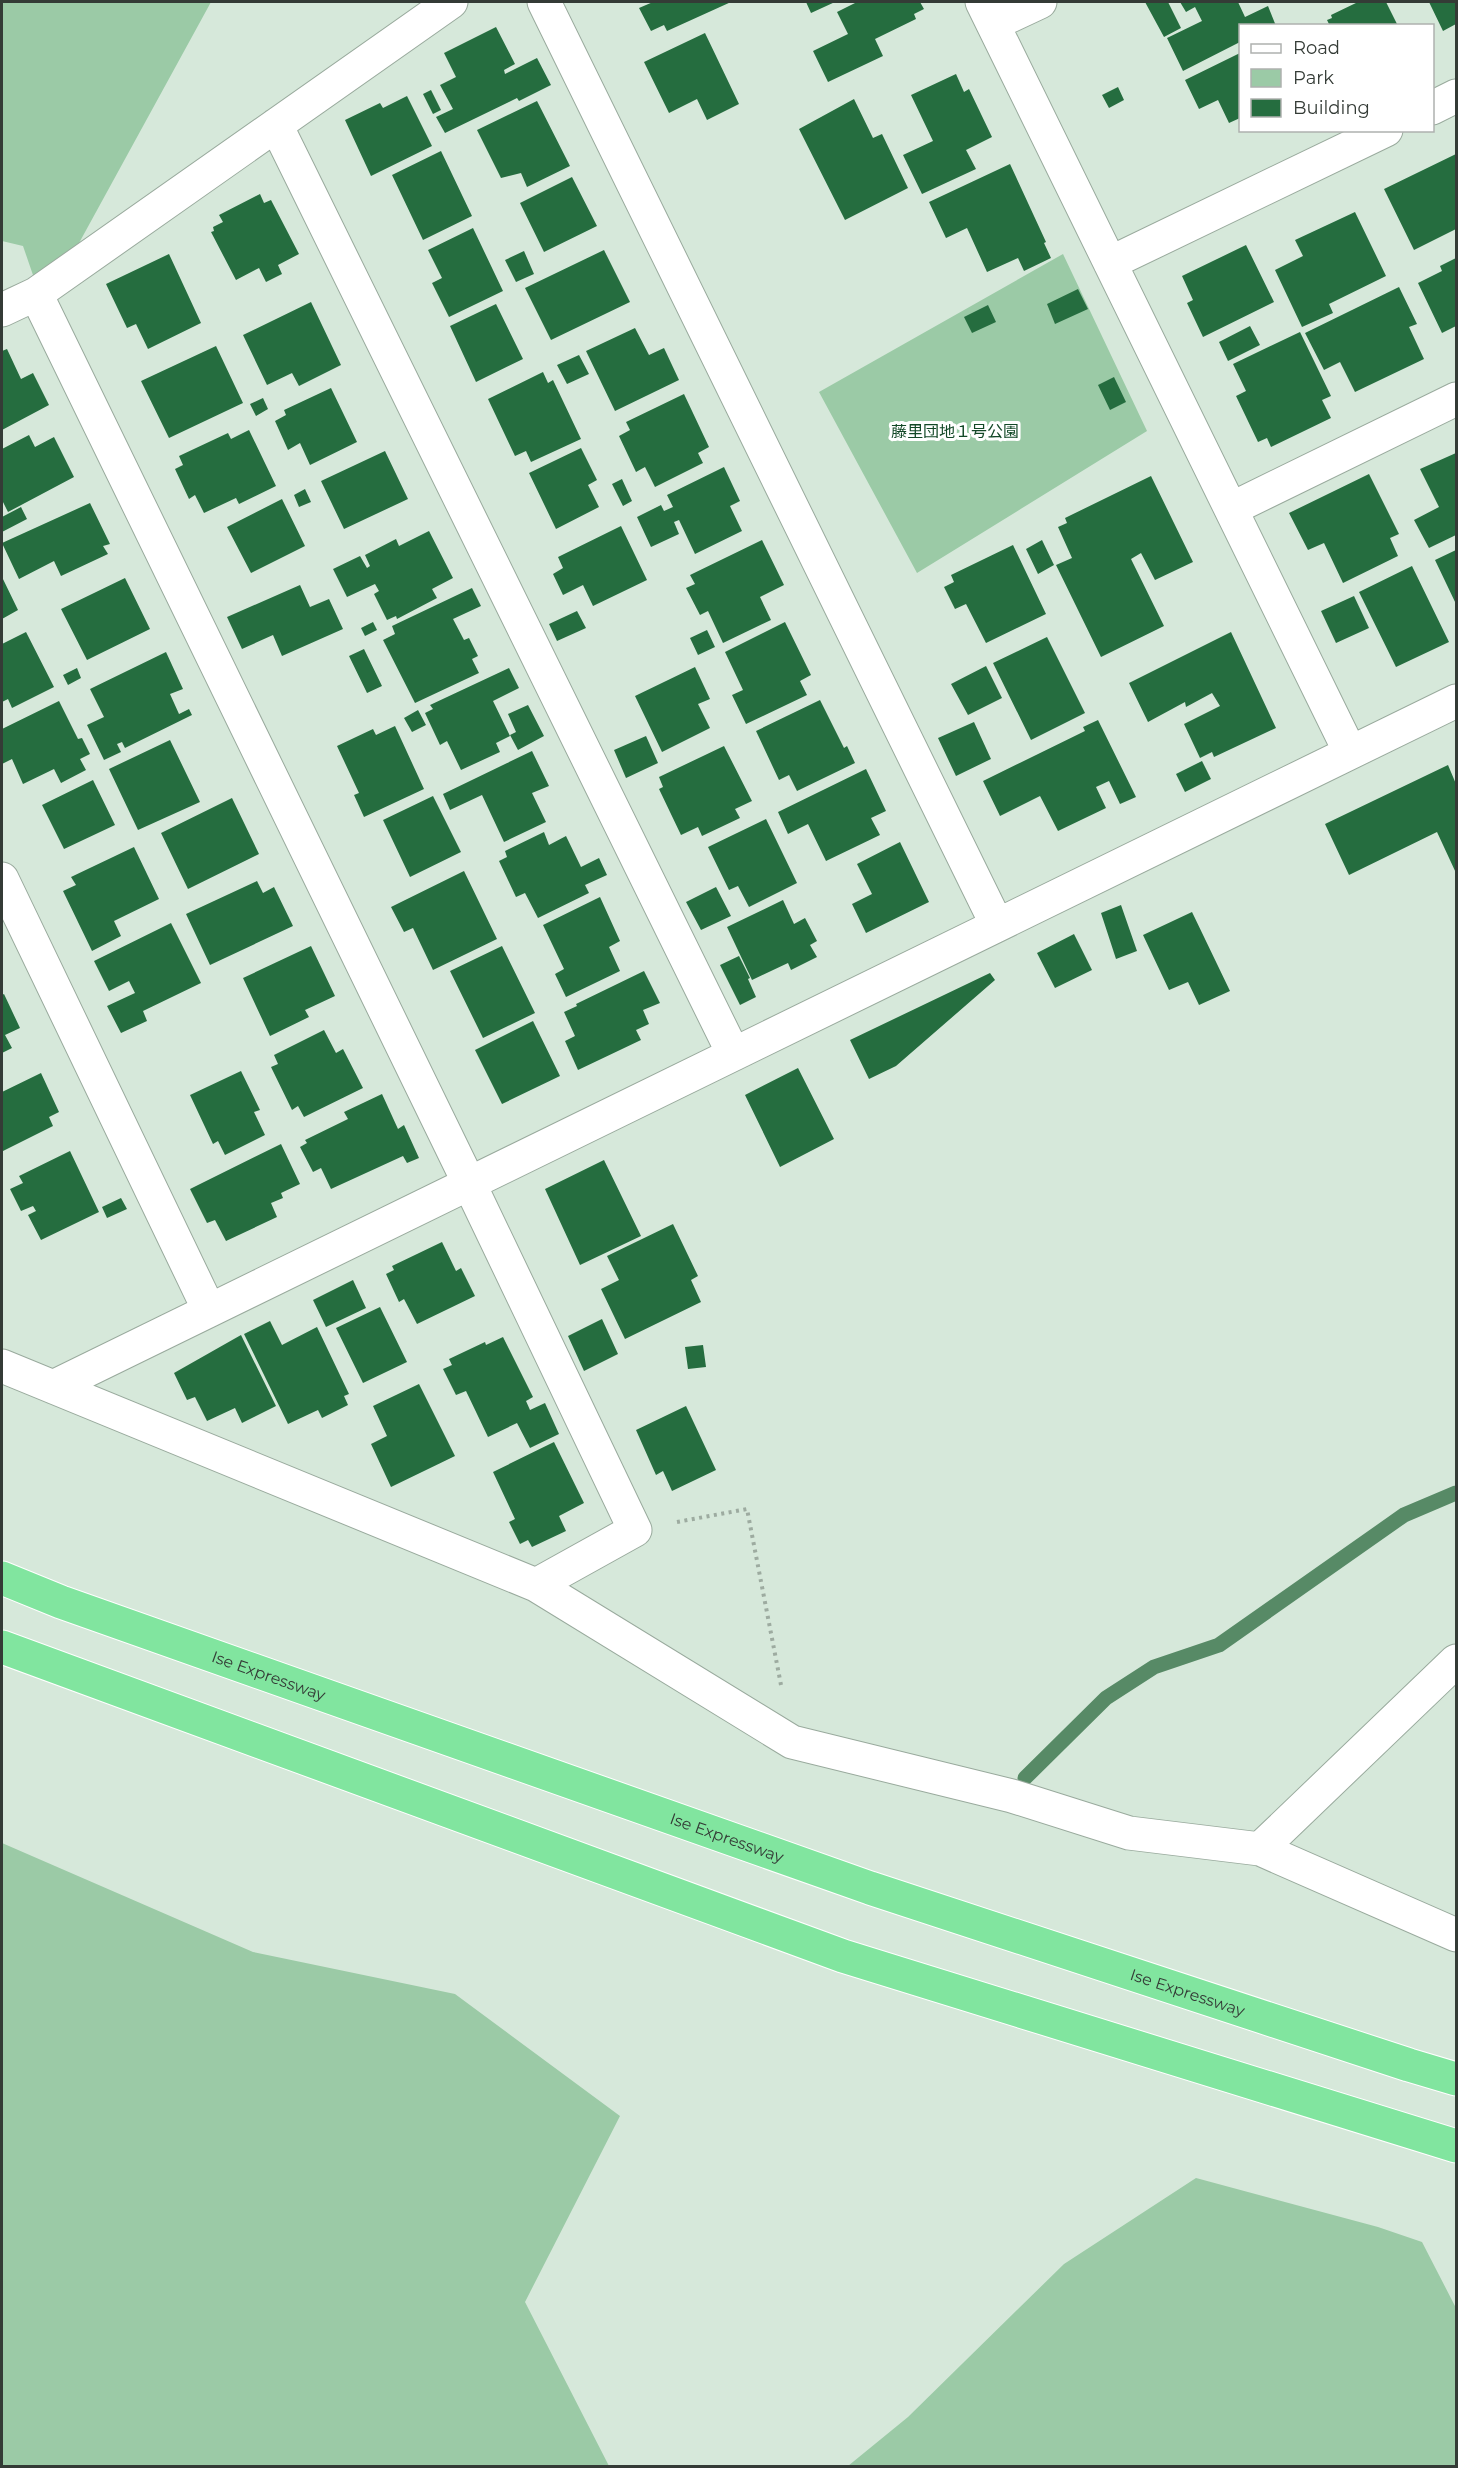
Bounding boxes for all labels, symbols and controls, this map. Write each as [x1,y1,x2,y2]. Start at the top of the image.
legend [1239,24,1434,132]
text: Road [1293,37,1340,59]
text: Park [1293,67,1334,89]
text: Building [1293,97,1370,119]
park label: 藤里団地１号公園 [891,422,1019,441]
street label: Ise Expressway [209,1647,328,1705]
street label: Ise Expressway [667,1809,786,1867]
street label: Ise Expressway [1128,1965,1247,2020]

